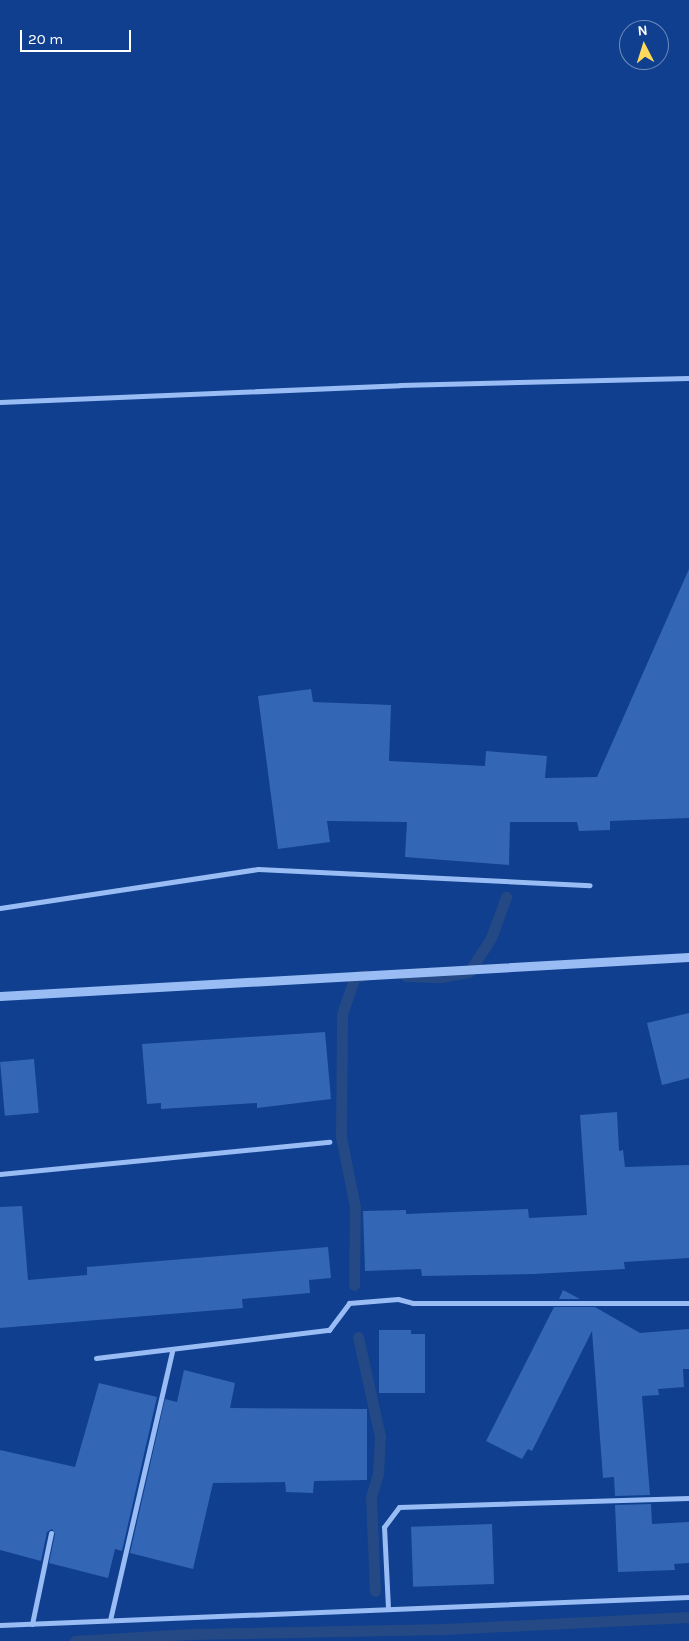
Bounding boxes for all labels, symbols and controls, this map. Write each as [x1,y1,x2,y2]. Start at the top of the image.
scale bar [22,20,134,52]
north arrow [619,20,669,70]
text: N [637,22,648,39]
text: 20 m [28,30,63,48]

